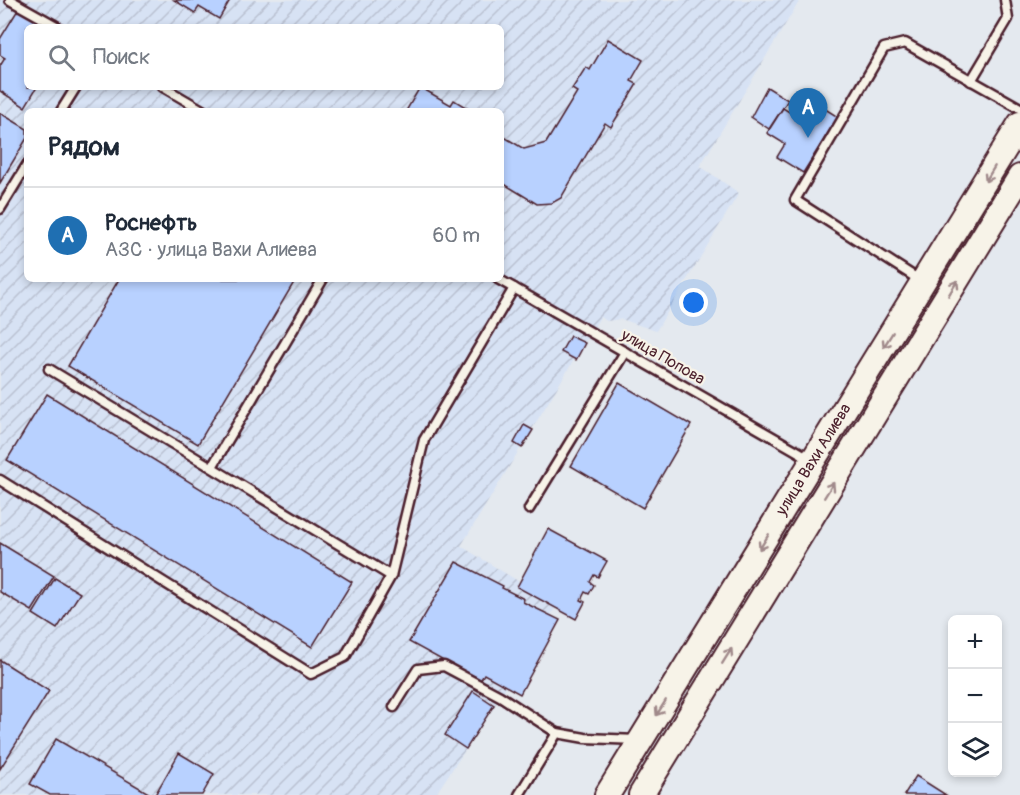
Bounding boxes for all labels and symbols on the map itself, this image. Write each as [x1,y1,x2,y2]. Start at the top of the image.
pin: A [788,88,828,138]
one-way arrow [983,165,995,182]
one-way arrow [947,280,959,297]
your location [679,288,708,317]
street label: улица Попова [617,324,709,389]
one-way arrow [882,331,894,348]
street label: улица Вахи Алиева [771,400,855,520]
one-way arrow [824,482,836,499]
one-way arrow [757,533,769,550]
one-way arrow [721,648,733,665]
one-way arrow [654,699,666,716]

